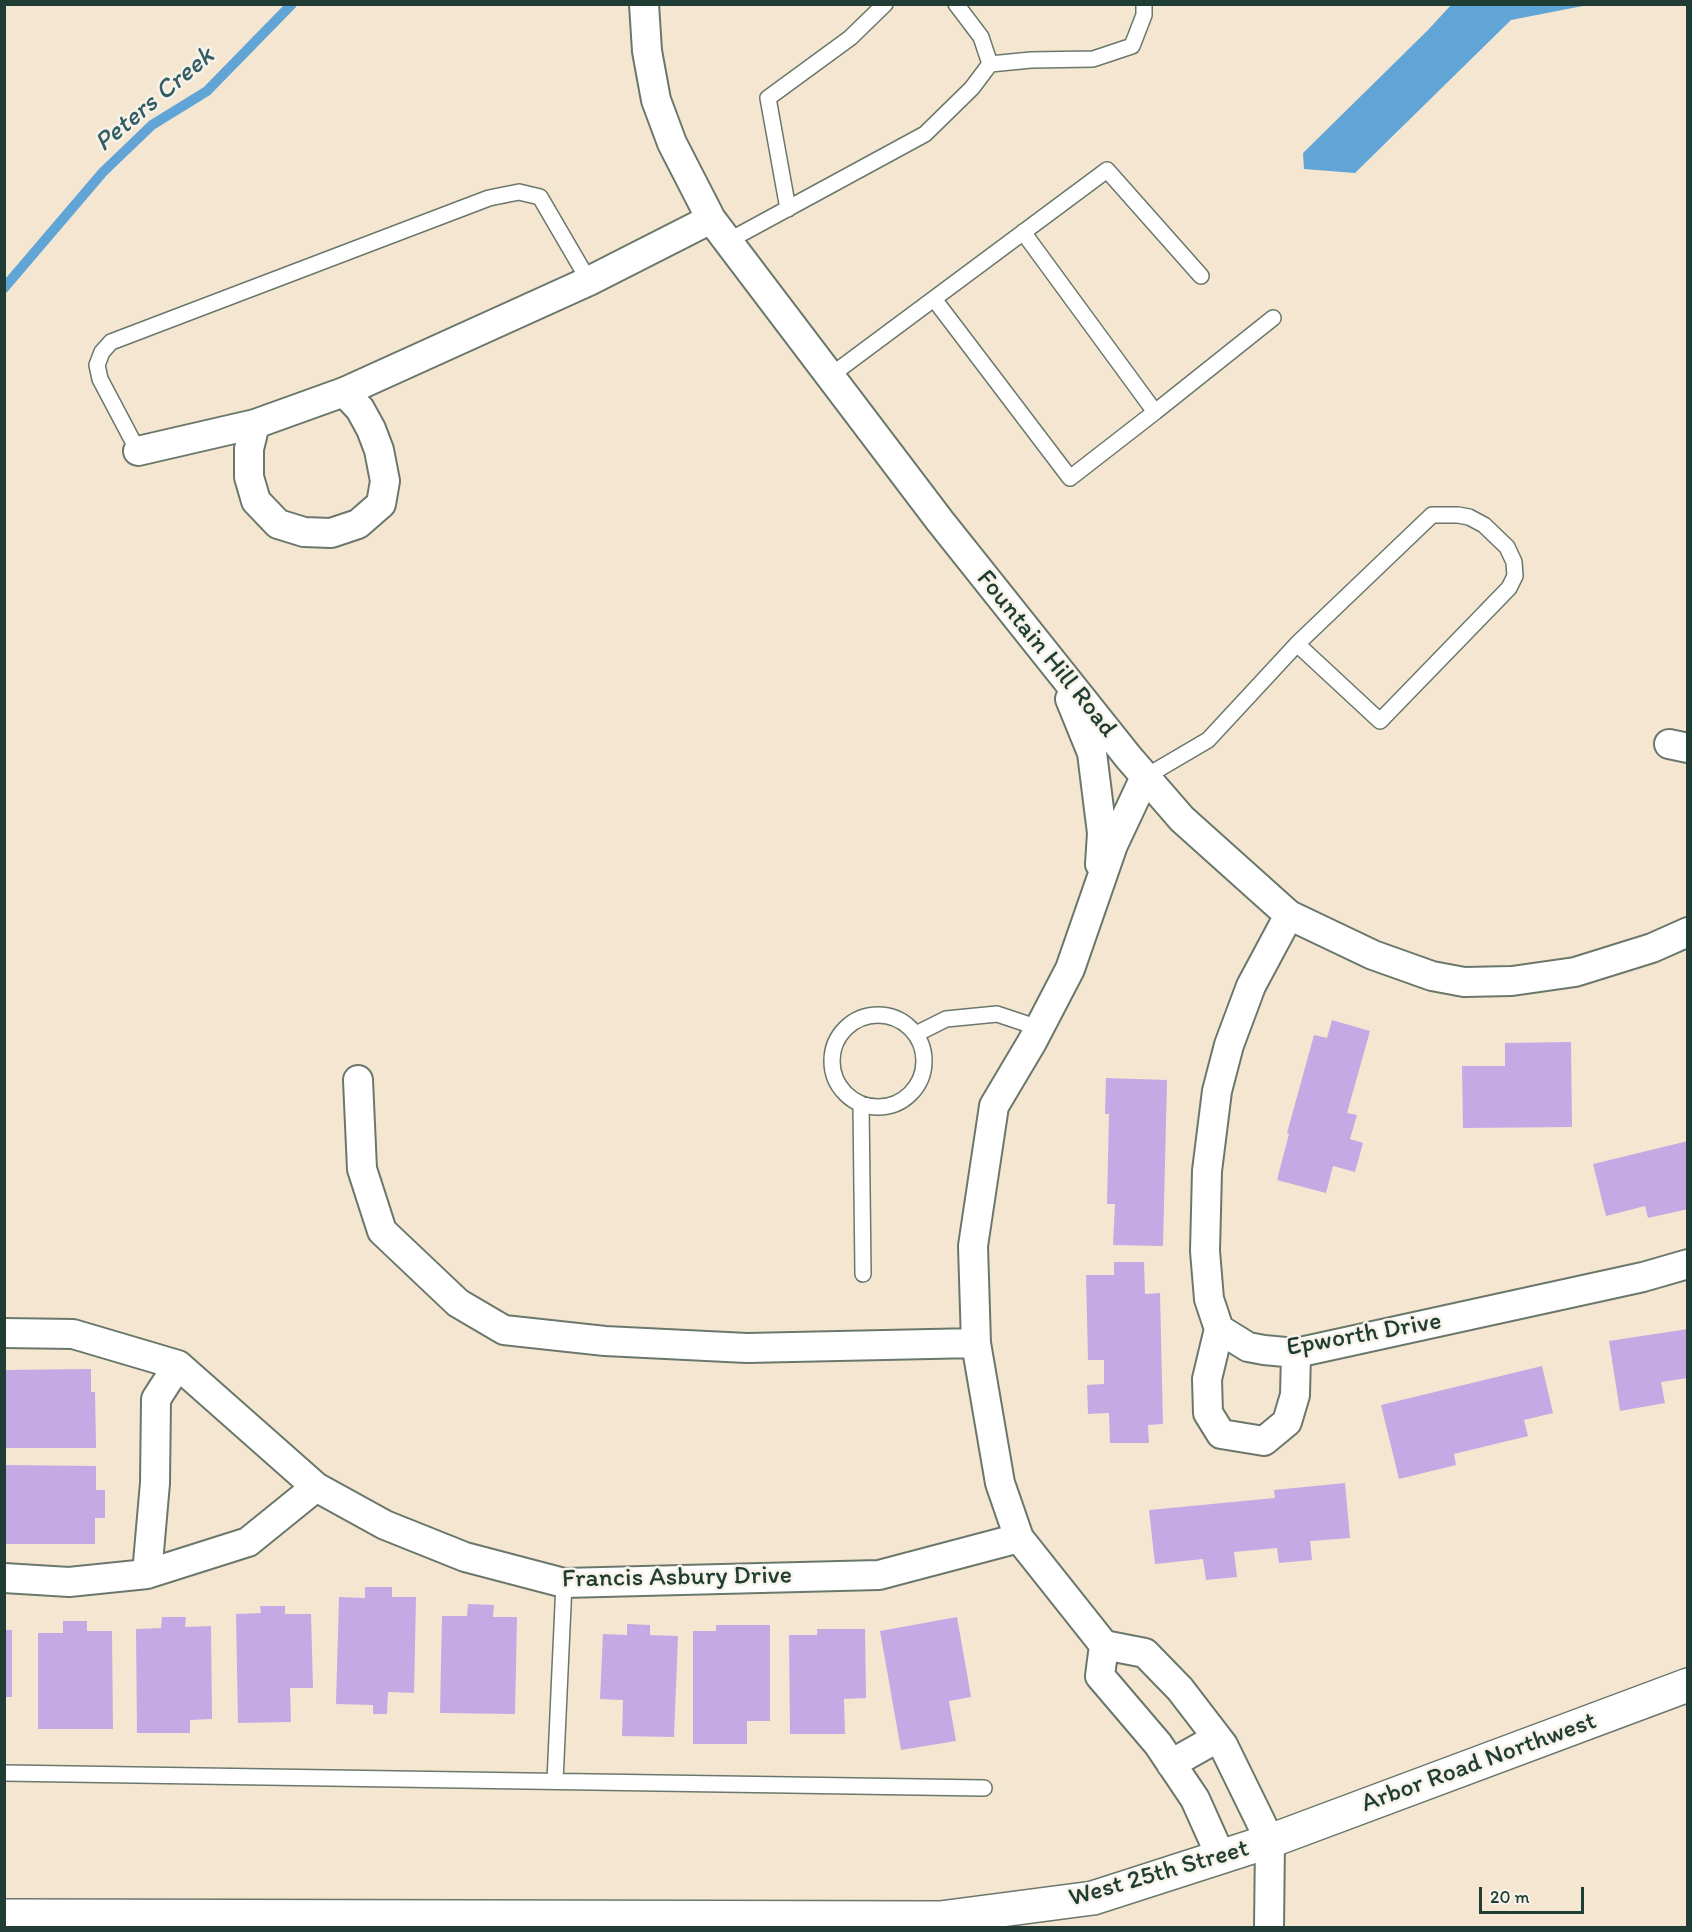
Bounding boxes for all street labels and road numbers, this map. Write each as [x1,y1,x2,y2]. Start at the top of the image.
street label: Fountain Hill Road [969,564,1123,744]
street label: Epworth Drive [1284,1306,1444,1364]
street label: Francis Asbury Drive [562,1560,792,1596]
street label: Arbor Road Northwest [1357,1706,1601,1820]
street label: West 25th Street [1065,1833,1253,1915]

